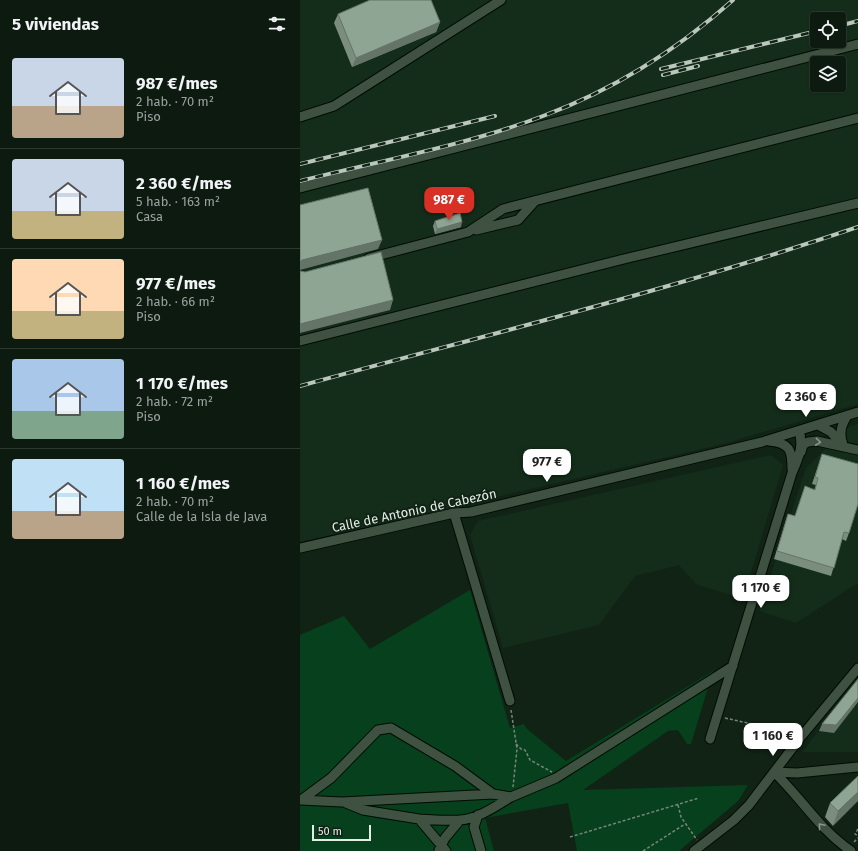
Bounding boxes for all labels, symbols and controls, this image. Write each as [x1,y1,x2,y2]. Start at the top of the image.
map controls [810,12,846,92]
button: locate [810,12,846,48]
icon: filters [266,13,288,35]
text: 5 viviendas [12,14,99,35]
button: layers [810,56,846,92]
text: 987 €/mes [136,73,217,94]
icon: home [44,74,92,122]
text: 2 hab. · 70 m² [136,94,214,109]
text: Piso [136,109,161,124]
text: 2 360 €/mes [136,173,232,194]
icon: home [44,175,92,223]
pin: 987 € [421,187,477,221]
text: 987 € [433,192,465,207]
text: 5 hab. · 163 m² [136,194,220,209]
text: Casa [136,209,163,224]
text: 977 €/mes [136,273,216,294]
icon: home [44,275,92,323]
text: 2 hab. · 66 m² [136,294,215,309]
text: Piso [136,309,161,324]
text: 1 170 €/mes [136,373,228,394]
icon: home [44,375,92,423]
pin: 2 360 € [769,384,843,418]
text: 2 360 € [785,389,827,404]
text: 2 hab. · 72 m² [136,394,213,409]
text: Piso [136,409,161,424]
one-way arrow [815,437,821,446]
pin: 977 € [519,449,575,483]
text: 977 € [532,454,562,469]
text: 1 160 €/mes [136,473,230,494]
icon: home [44,475,92,523]
street label: Calle de Antonio de Cabezón [330,486,498,535]
text: 2 hab. · 70 m² [136,494,214,509]
text: Calle de la Isla de Java [136,509,267,524]
pin: 1 170 € [724,575,798,609]
text: 1 170 € [741,580,781,595]
pin: 1 160 € [736,723,810,757]
text: 1 160 € [753,728,793,743]
scale bar [312,823,371,842]
one-way arrow [819,823,826,830]
text: 50 m [318,825,342,838]

